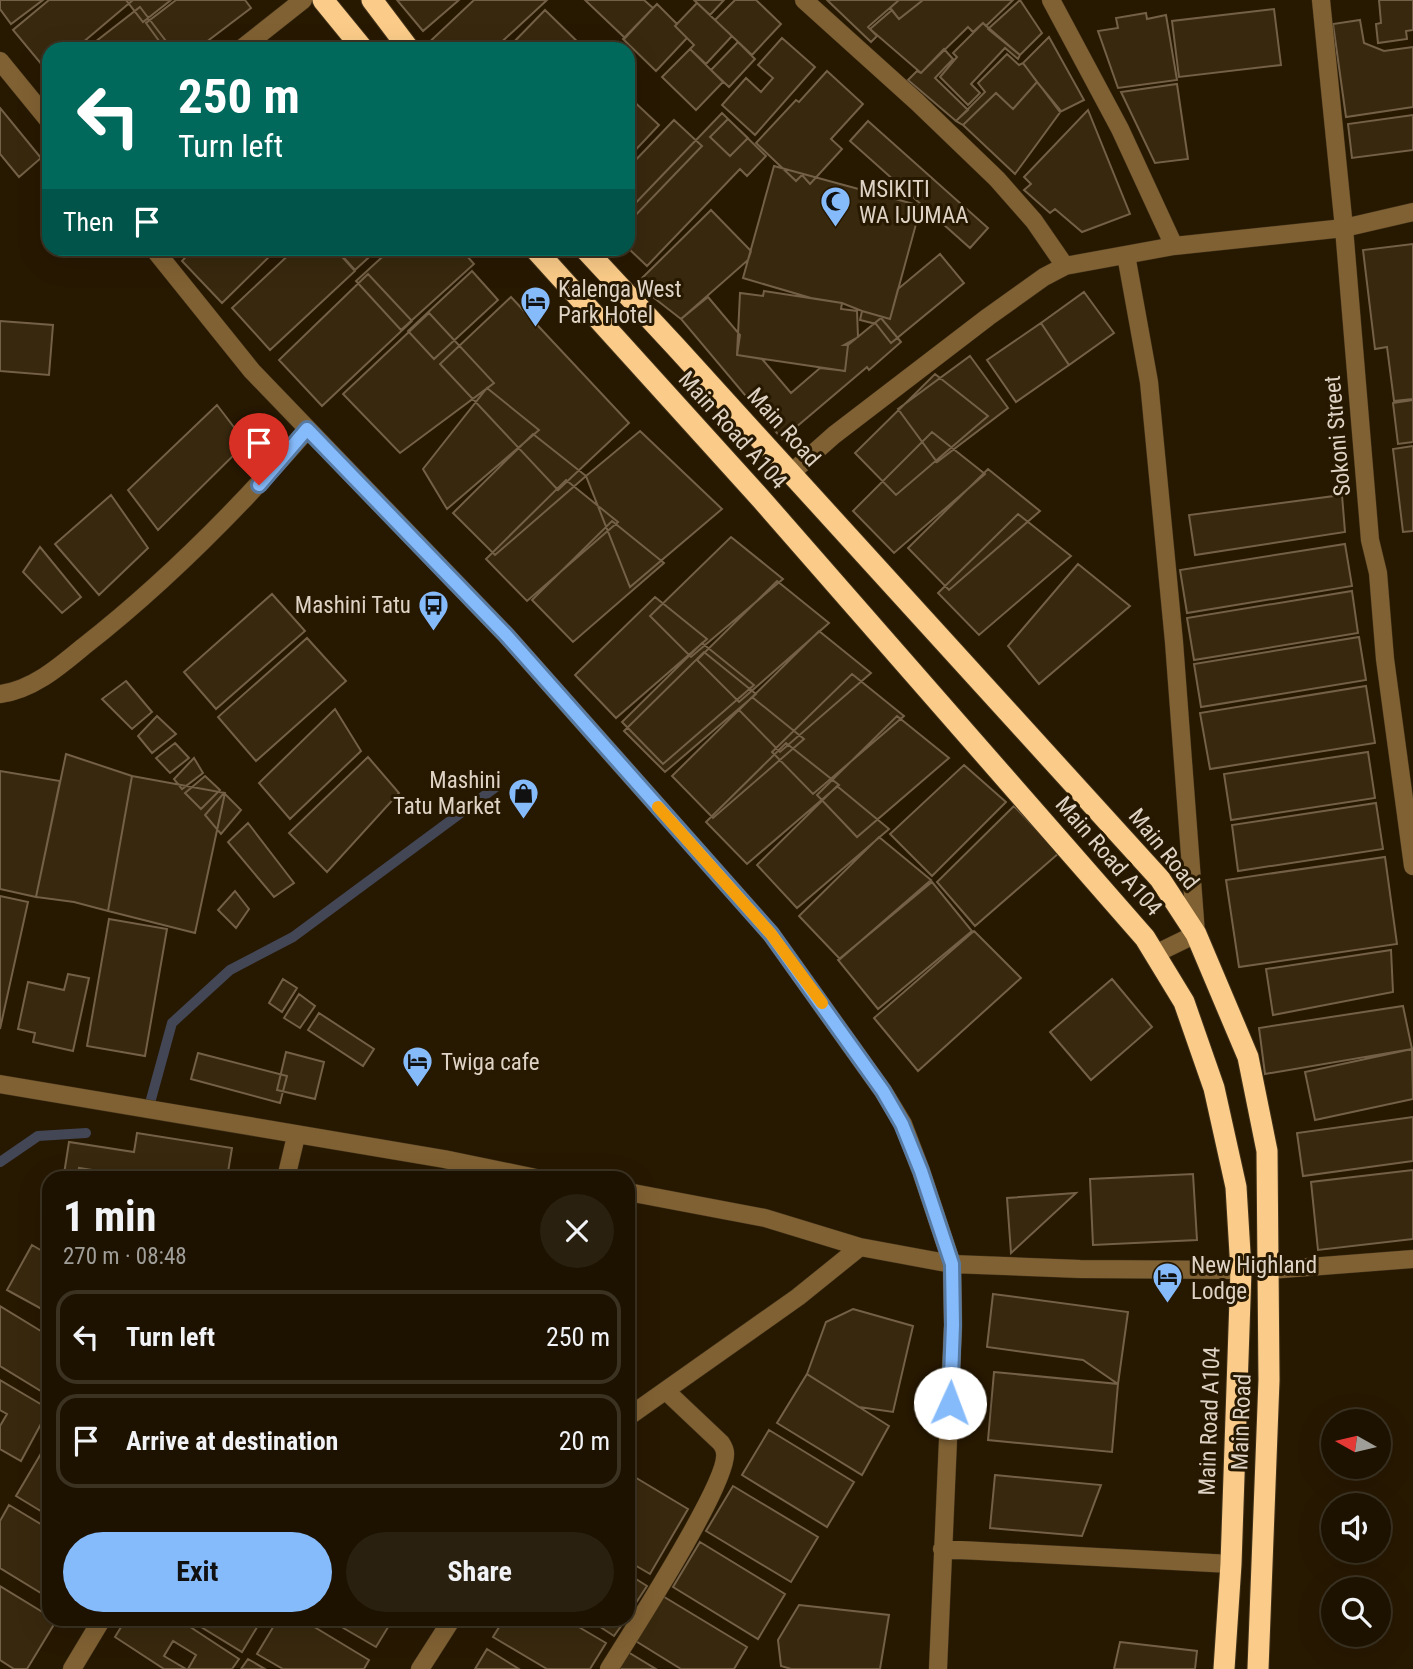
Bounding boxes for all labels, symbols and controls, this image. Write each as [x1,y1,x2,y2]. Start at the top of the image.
text: 250 m [178,68,300,125]
icon: left [63,70,154,161]
text: Turn left [178,127,283,165]
place label: MSIKITI WA IJUMAA [859,176,968,229]
mosque icon: MSIKITI WA IJUMAA [819,185,853,229]
icon: arrive [128,203,166,241]
text: Then [63,207,114,237]
place label: Kalenga West Park Hotel [558,276,682,329]
hotel icon: Kalenga West Park Hotel [518,285,552,329]
street label: Main Road A104 [673,366,792,495]
street label: Sokoni Street [1319,375,1356,497]
street label: Main Road [741,383,826,472]
pin [229,413,289,485]
icon: arrive [240,424,278,462]
bus stop icon: Mashini Tatu [417,588,451,632]
place label: Mashini Tatu [295,592,411,619]
place label: Mashini Tatu Market [393,767,501,820]
shop icon: Mashini Tatu Market [507,776,541,820]
street label: Main Road A104 [1050,791,1168,921]
street label: Main Road [1123,803,1204,895]
hotel icon: Twiga cafe [401,1045,435,1089]
place label: Twiga cafe [441,1049,540,1076]
text: 1 min [63,1192,156,1241]
button: close [540,1194,614,1268]
text: 270 m · 08:48 [63,1243,187,1270]
place label: New Highland Lodge [1191,1252,1317,1305]
hotel icon: New Highland Lodge [1151,1261,1185,1305]
icon: left [67,1318,105,1356]
text: Turn left [126,1322,215,1352]
text: 250 m [546,1322,610,1352]
street label: Main Road A104 [1193,1346,1226,1496]
position arrow [913,1366,987,1440]
street label: Main Road [1226,1373,1257,1471]
north arrow [1321,1409,1391,1479]
map controls [1321,1409,1391,1647]
icon: arrive [67,1422,105,1460]
text: Arrive at destination [126,1426,338,1456]
text: 20 m [559,1426,610,1456]
button: sound [1321,1493,1391,1563]
button: Exit [63,1532,332,1612]
button: Share [346,1532,614,1612]
button: search [1321,1577,1391,1647]

